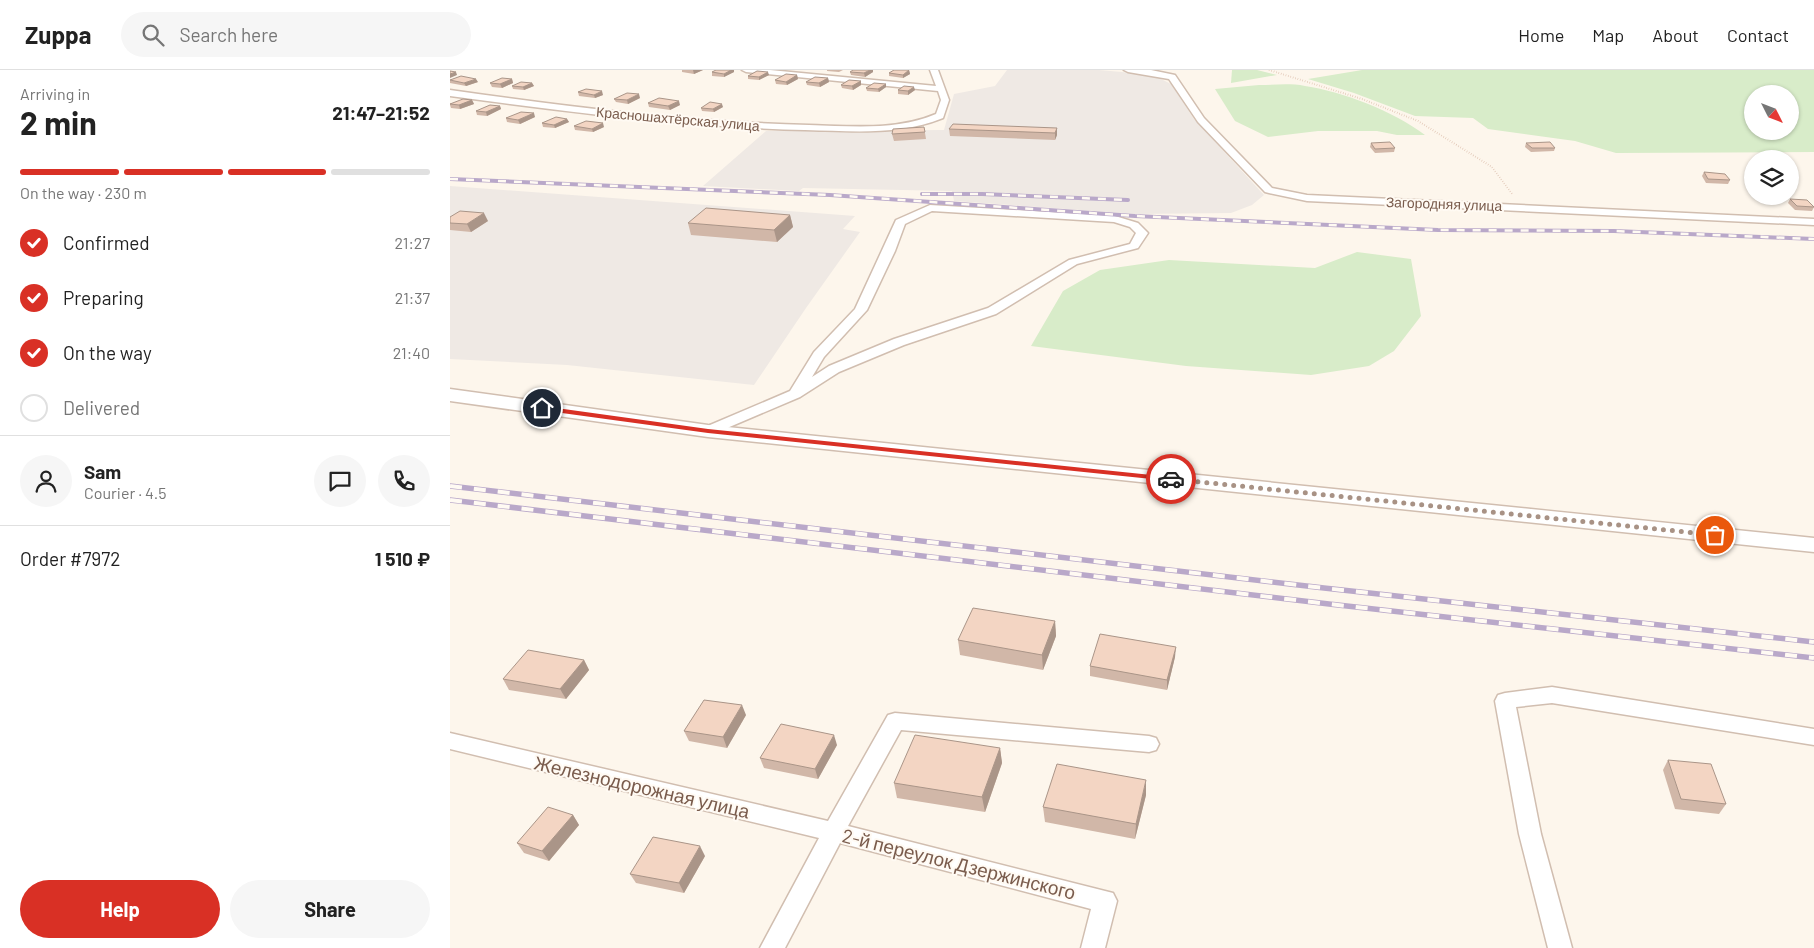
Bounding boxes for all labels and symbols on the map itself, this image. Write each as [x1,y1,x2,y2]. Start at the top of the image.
north arrow [1744,85,1799,140]
street label: Красношахтёрская улица [596,103,761,134]
street label: Загородняя улица [1386,193,1503,214]
pin [521,387,563,429]
courier [1146,454,1196,504]
pin [1694,514,1736,556]
street label: Железнодорожная улица [532,751,753,823]
street label: 2-й переулок Дзержинского [840,823,1078,904]

